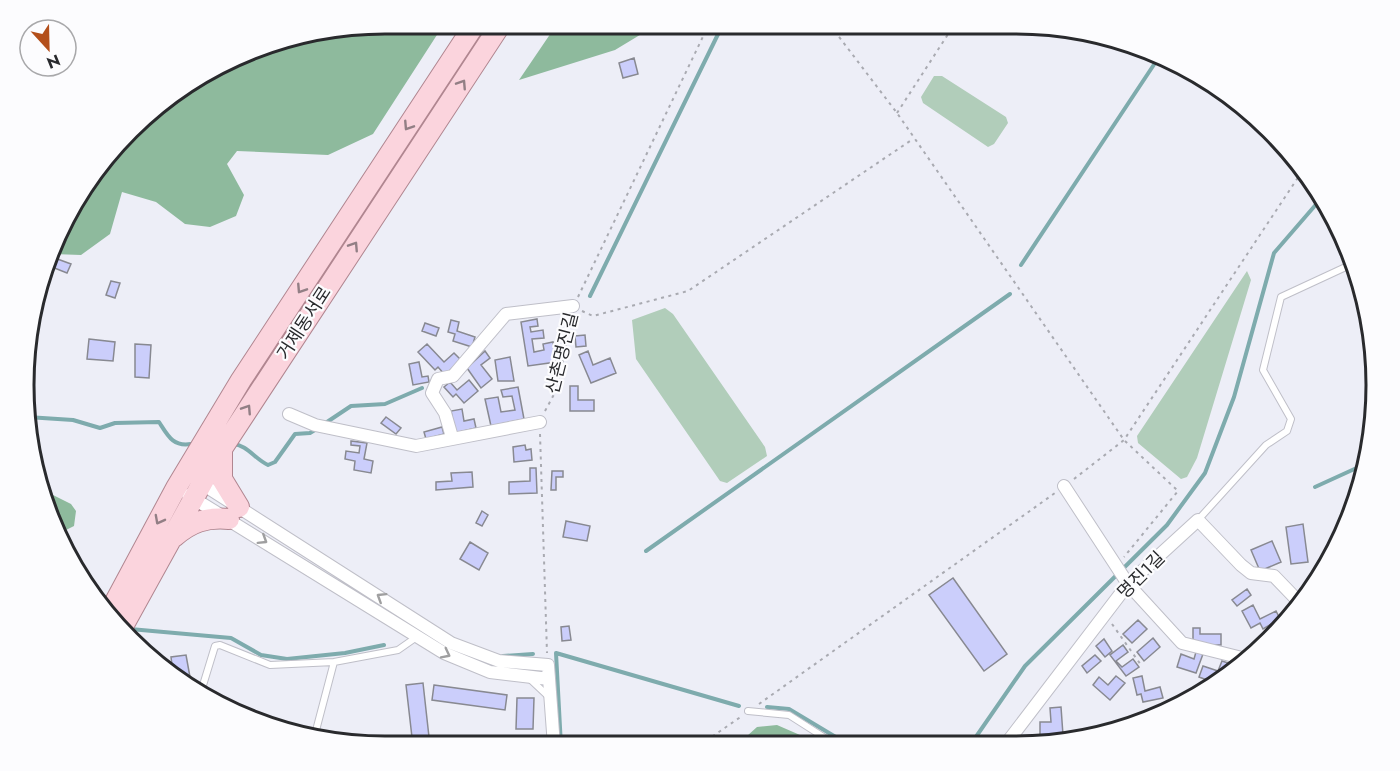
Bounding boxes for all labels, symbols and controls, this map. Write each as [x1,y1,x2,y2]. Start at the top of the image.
north arrow [18,18,78,78]
text: N [43,48,64,74]
one-way arrow [455,79,466,90]
one-way arrow [404,119,415,130]
one-way arrow [347,242,359,252]
street label: 거제동서로 [271,281,337,365]
one-way arrow [297,282,308,293]
street label: 산촌명진길 [539,310,585,396]
one-way arrow [240,405,251,416]
one-way arrow [155,513,167,524]
one-way arrow [257,532,267,544]
street label: 명진1길 [1111,545,1171,605]
one-way arrow [376,594,387,605]
one-way arrow [440,646,451,658]

